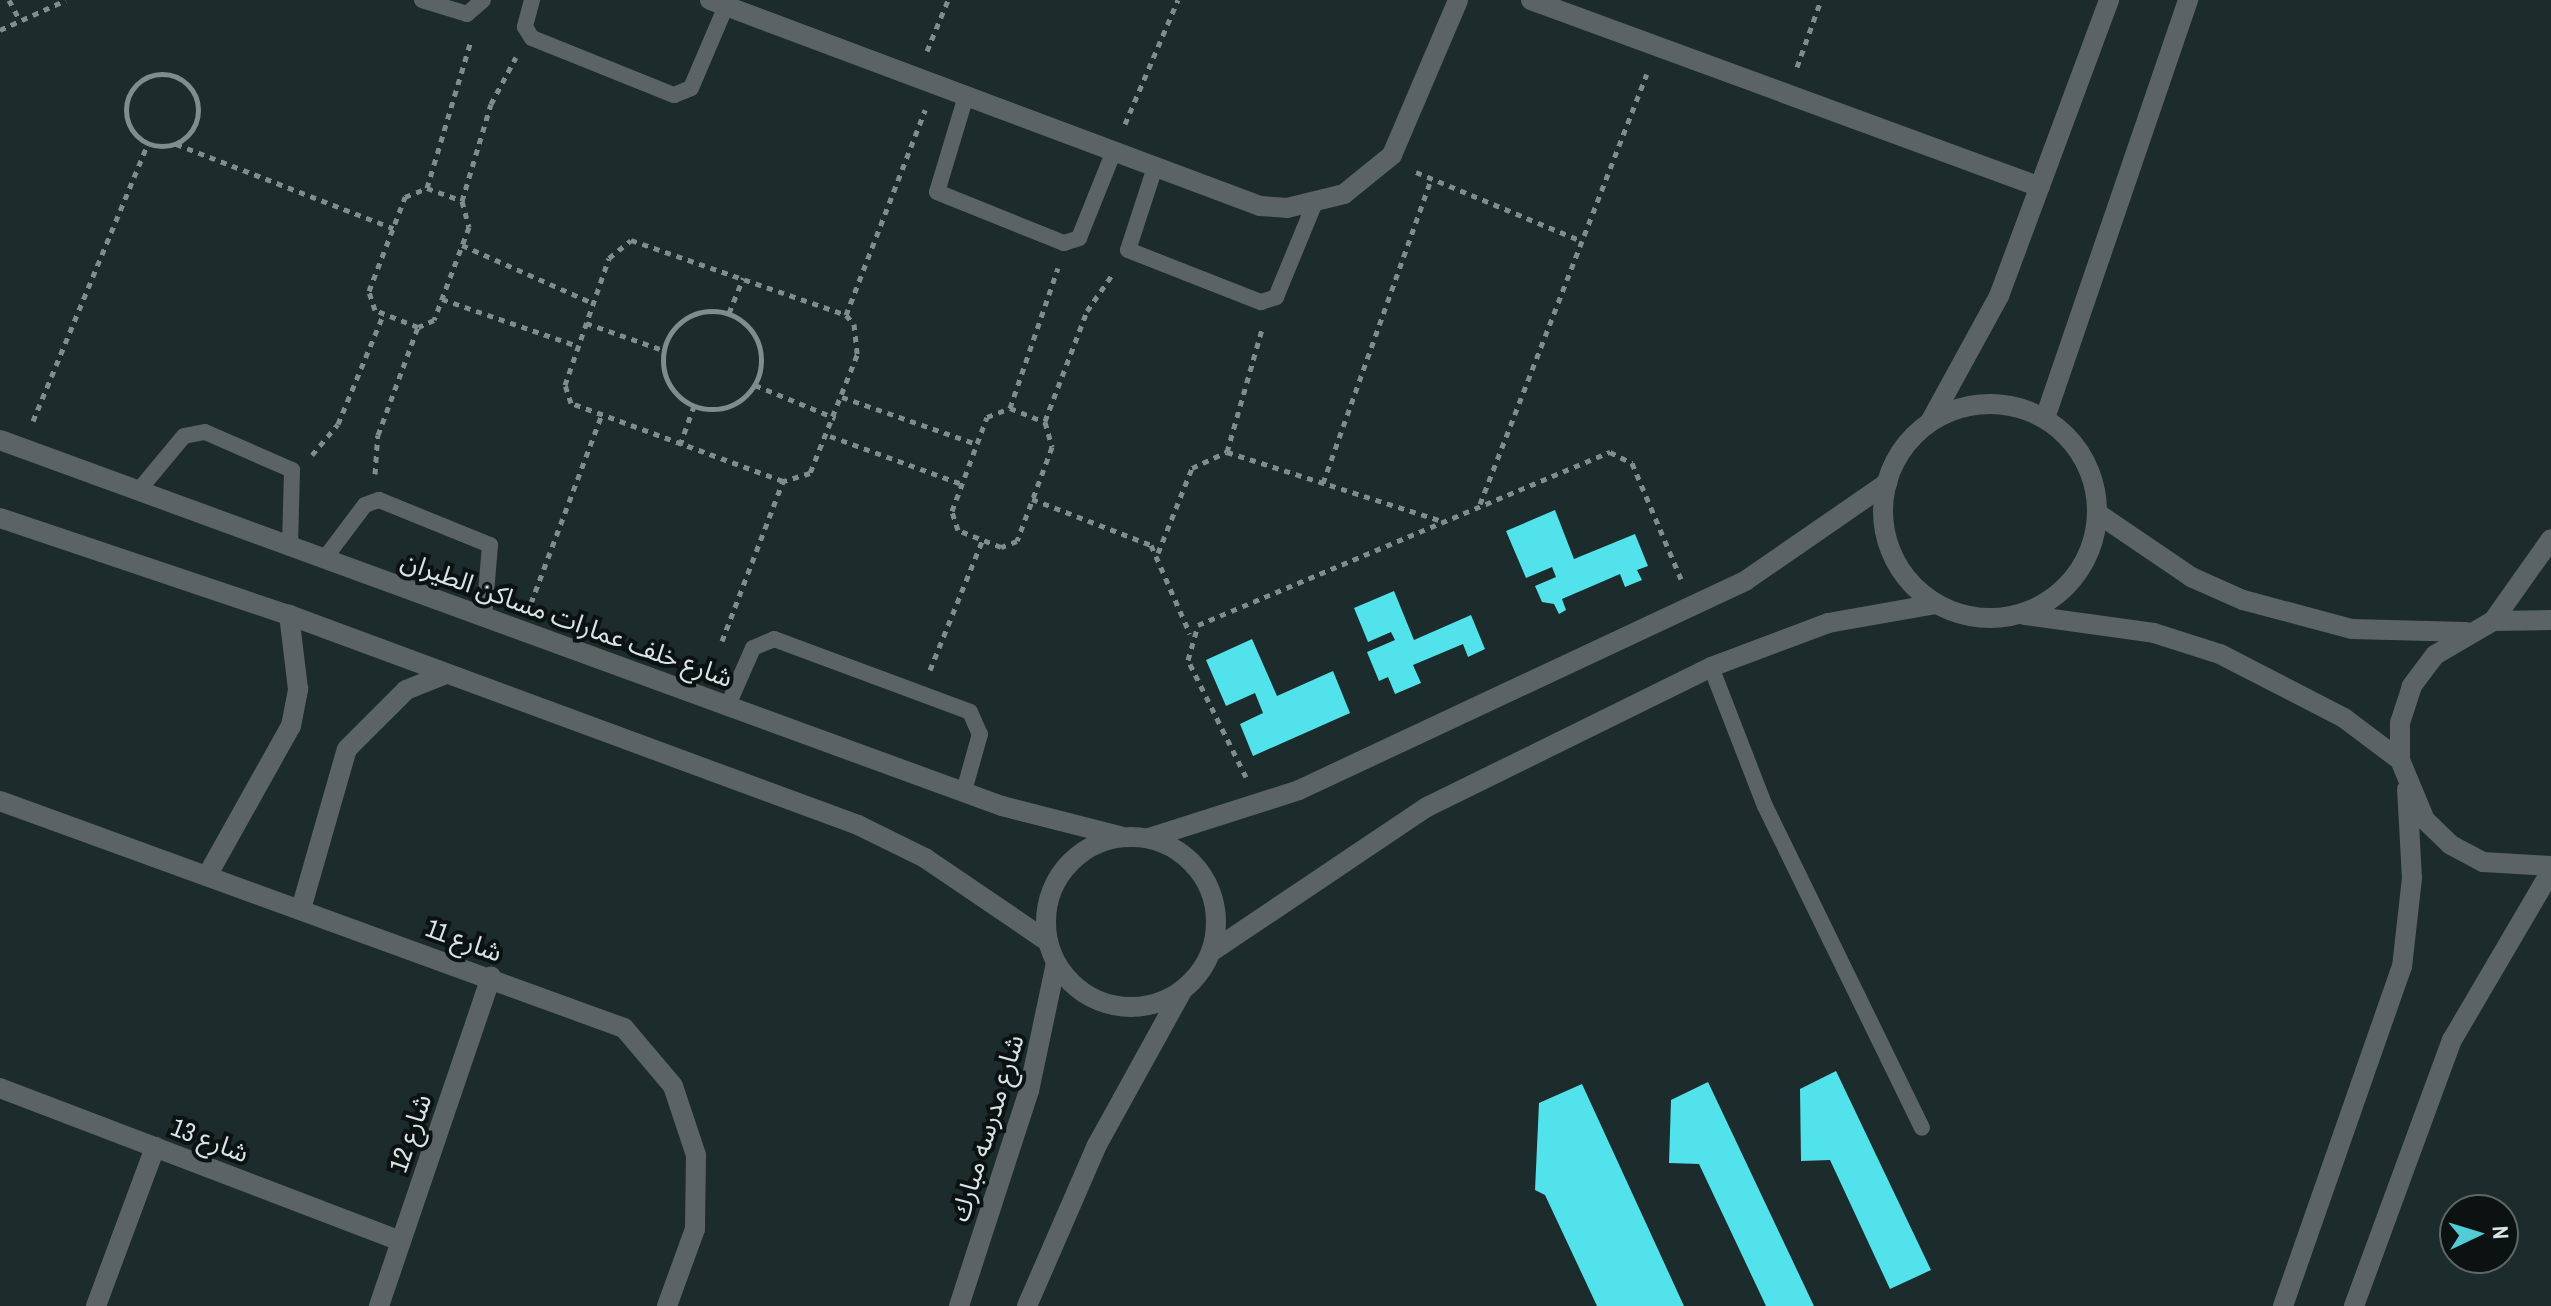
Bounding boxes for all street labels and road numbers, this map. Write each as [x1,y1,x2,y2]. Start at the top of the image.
street label: شارع خلف عمارات مساكن الطيران [397,544,737,694]
street label: شارع 11 [422,912,506,968]
street label: شارع مدرسه مبارك [944,1031,1030,1225]
street label: شارع 12 [382,1090,438,1176]
street label: شارع 13 [167,1111,253,1169]

